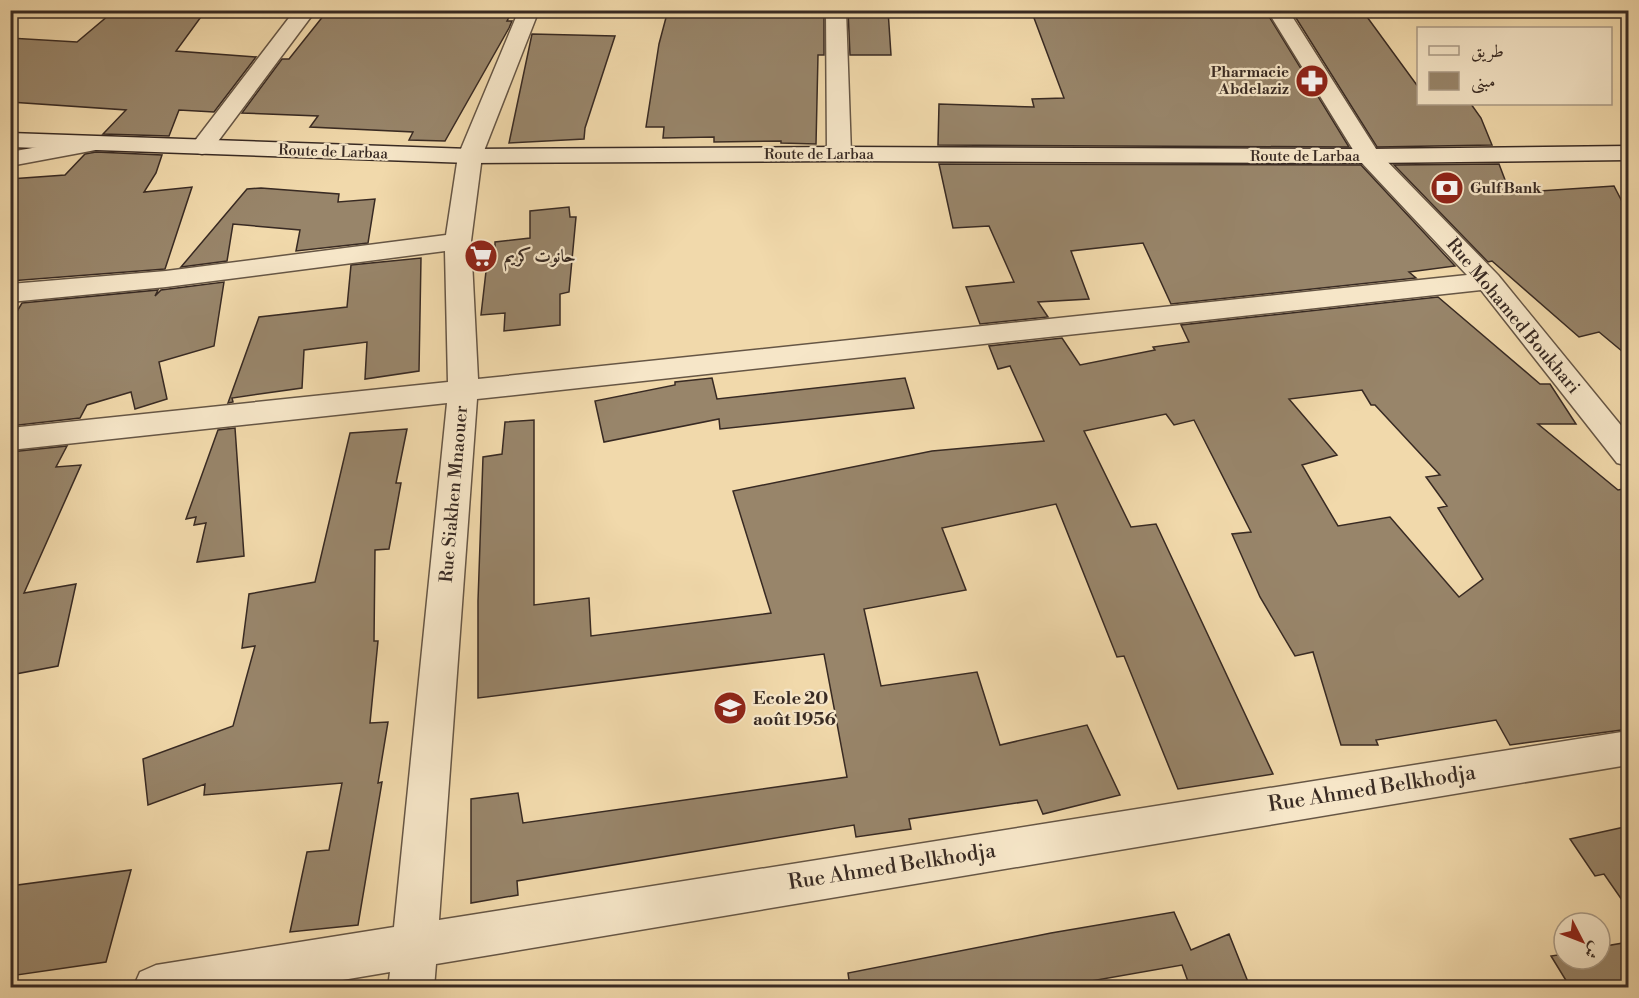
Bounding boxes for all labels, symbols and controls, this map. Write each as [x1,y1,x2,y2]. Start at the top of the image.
legend [1417,27,1612,105]
text: طريق [1471,40,1504,63]
place label: Pharmacie Abdelaziz [1211,63,1289,99]
pharmacy icon: Pharmacie Abdelaziz [1294,63,1330,99]
text: مبنى [1471,70,1496,94]
street label: Route de Larbaa [278,141,389,163]
street label: Route de Larbaa [764,145,874,164]
street label: Route de Larbaa [1250,147,1360,166]
bank icon: Gulf Bank [1429,170,1465,206]
place label: Gulf Bank [1470,179,1542,198]
street label: Rue Mohamed Boukhari [1441,233,1585,399]
supermarket icon: حانوت كريم [463,238,499,274]
place label: حانوت كريم [504,245,576,272]
street label: Rue Siakhen Mnaouer [435,404,473,583]
place label: Ecole 20 août 1956 [753,687,836,731]
school or university icon: Ecole 20 août 1956 [712,690,748,726]
street label: Rue Ahmed Belkhodja [1266,760,1478,818]
street label: Rue Ahmed Belkhodja [786,838,998,896]
north arrow [1552,911,1612,971]
text: ش [1580,938,1605,963]

